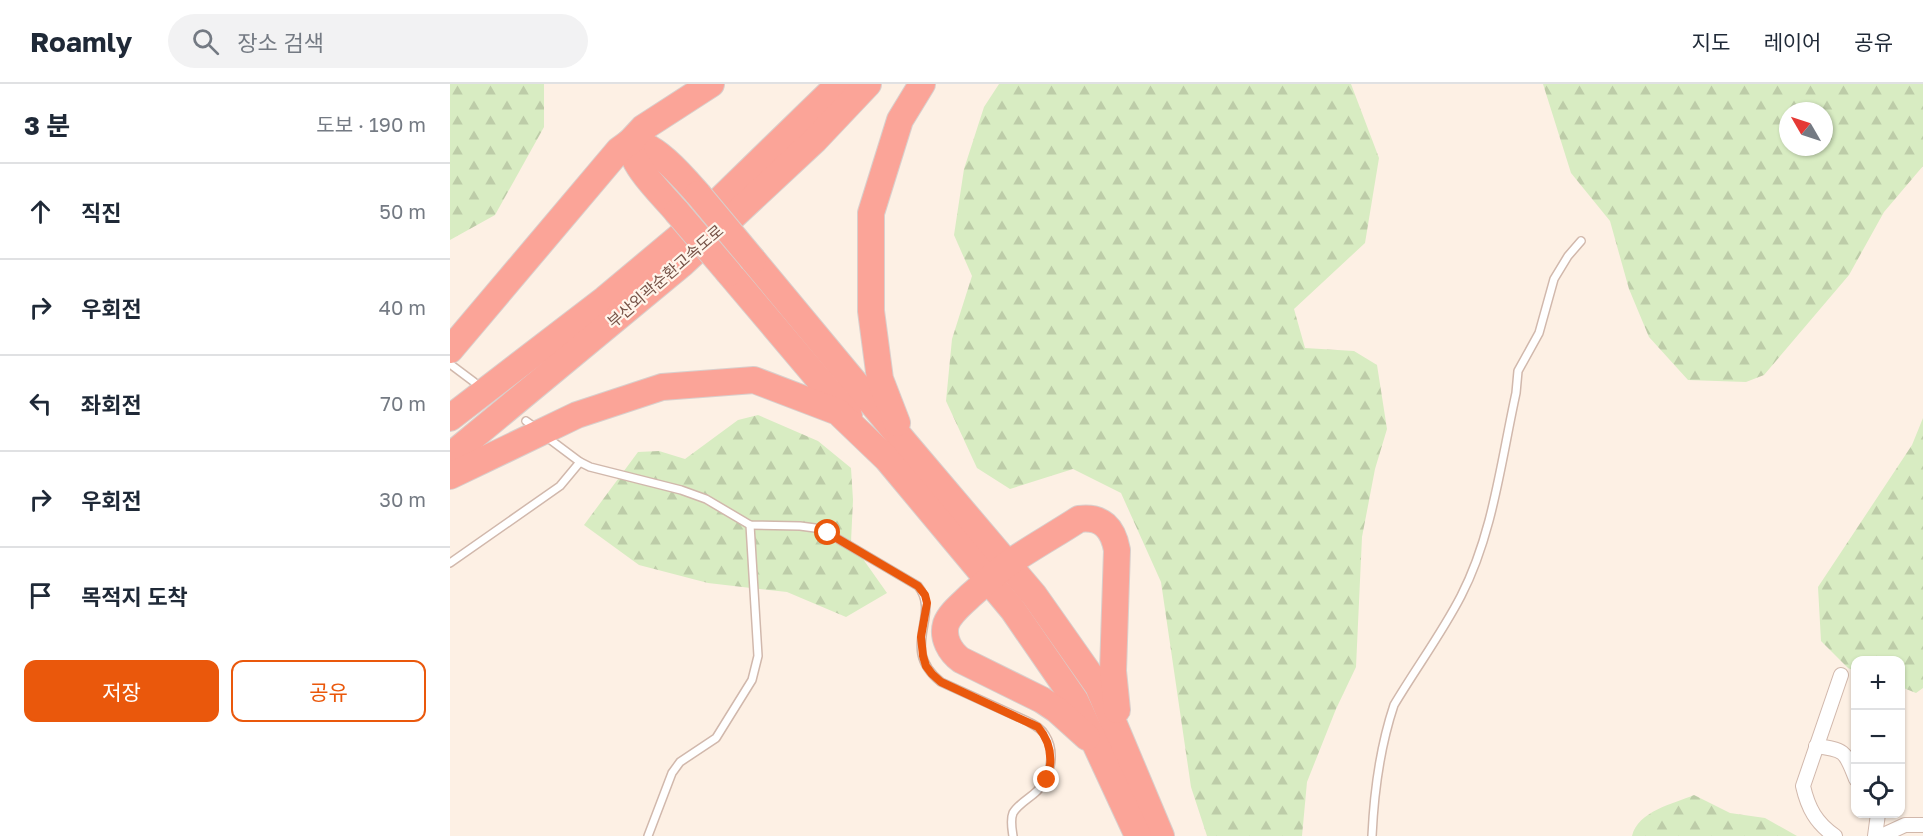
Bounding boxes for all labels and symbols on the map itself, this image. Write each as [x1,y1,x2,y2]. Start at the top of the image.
north arrow [1779,102,1833,156]
street label: 부산외곽순환고속도로 [603,220,727,332]
route start [814,519,840,545]
route end [1033,766,1059,792]

